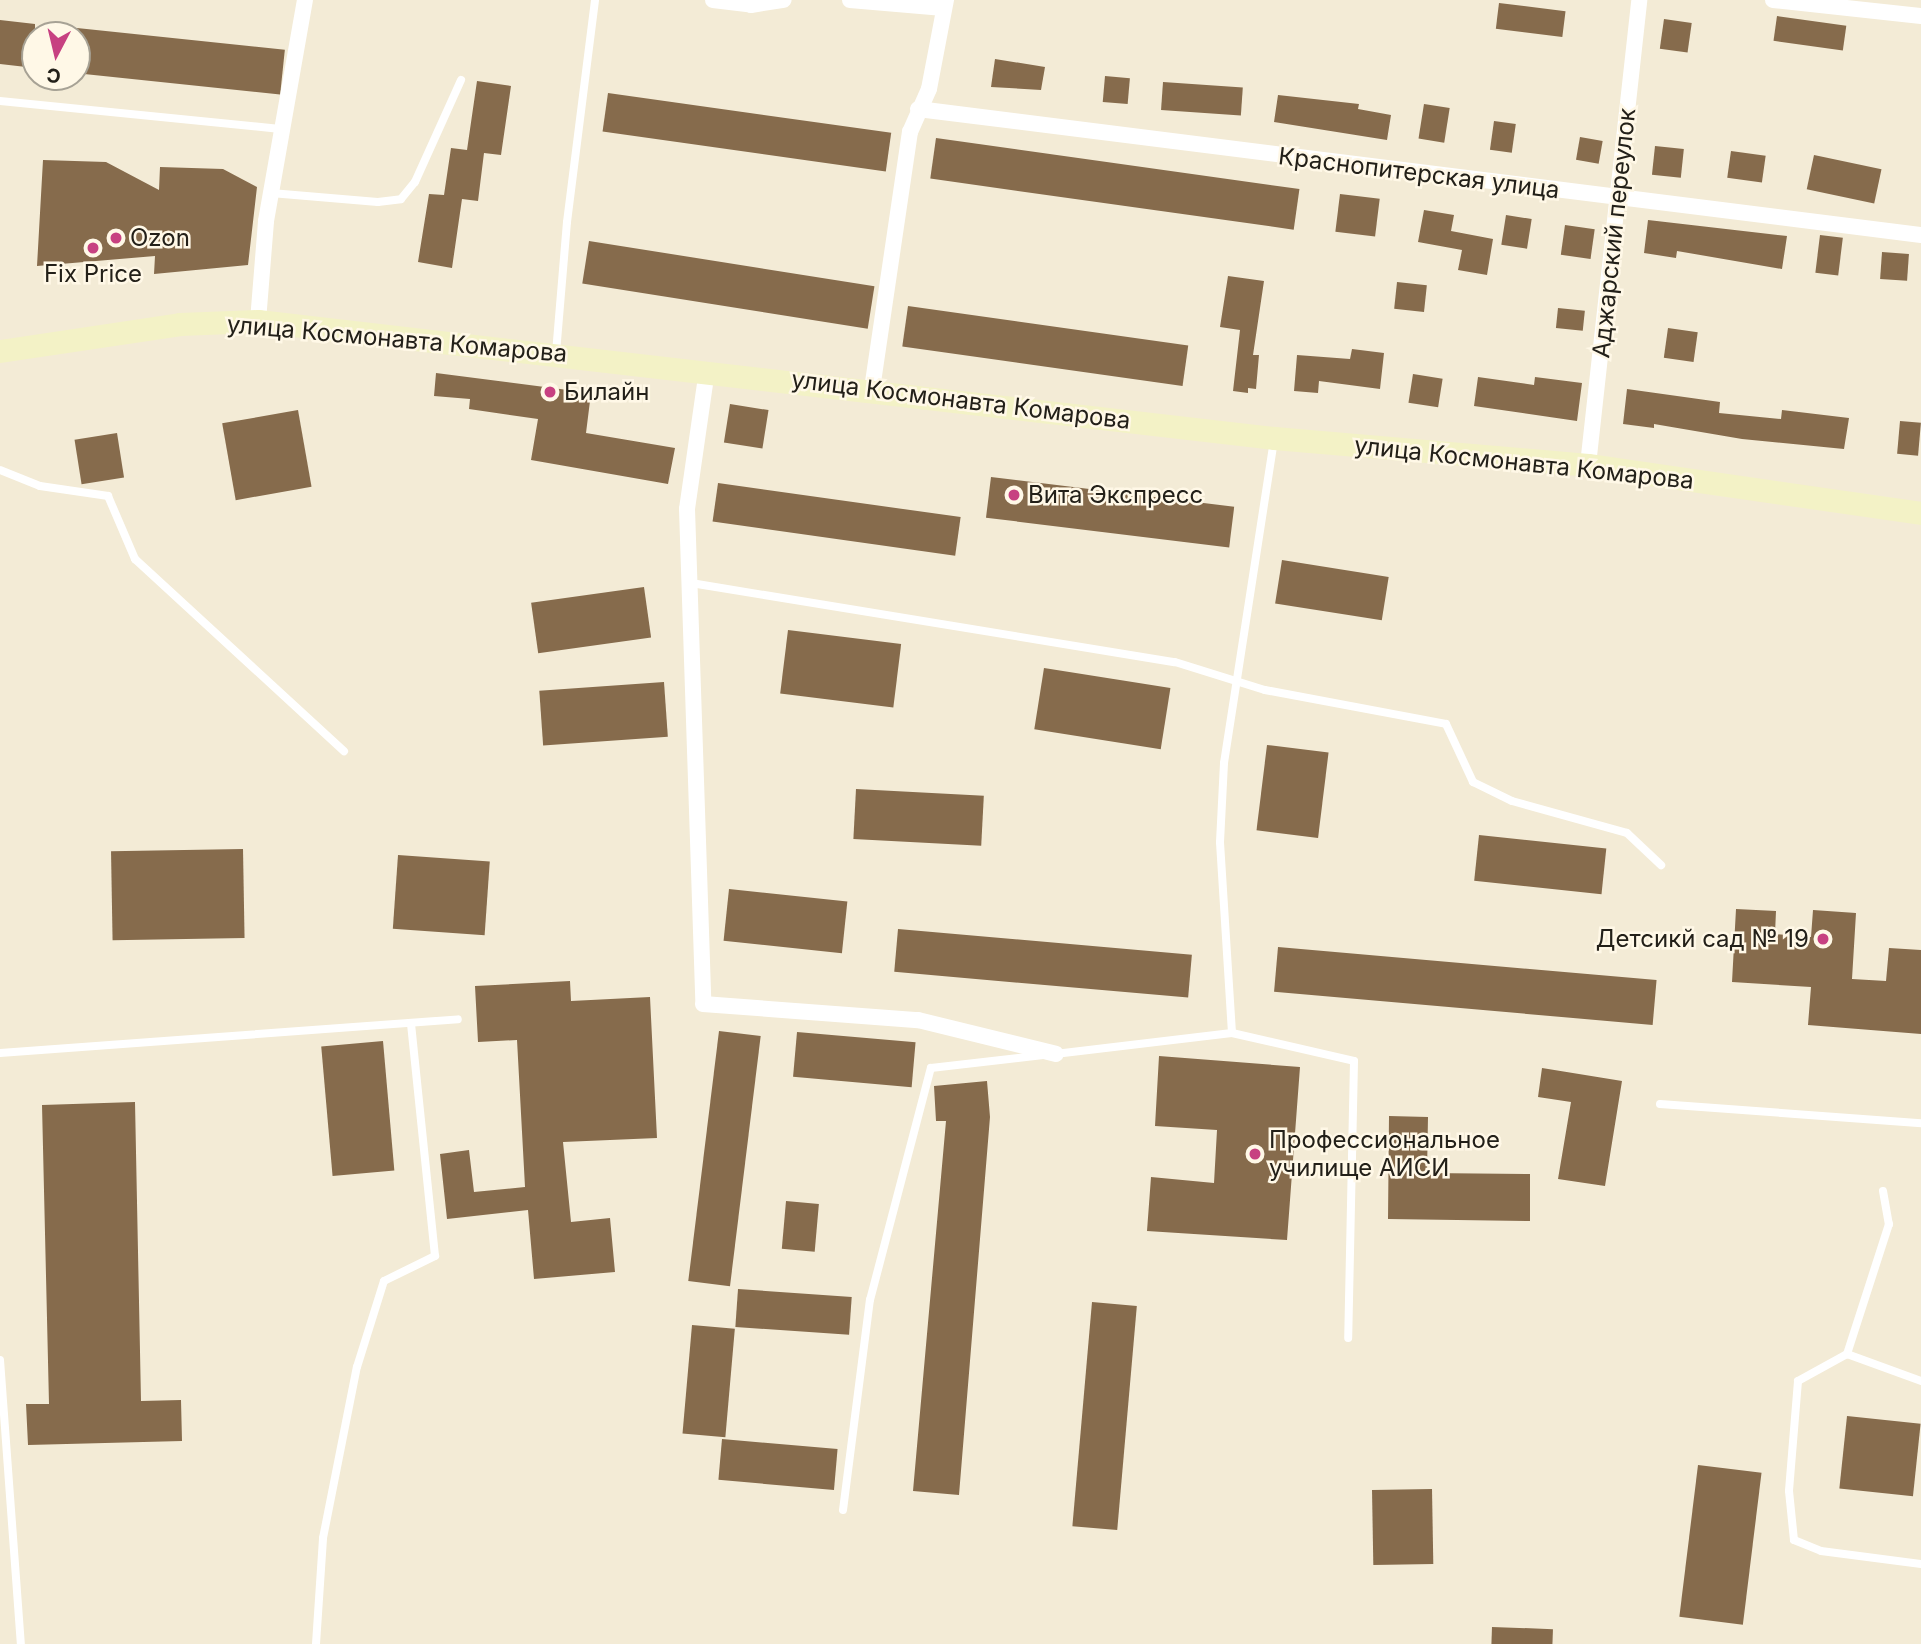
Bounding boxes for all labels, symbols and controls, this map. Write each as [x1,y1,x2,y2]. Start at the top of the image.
north arrow [21,21,91,91]
text: С [45,63,62,88]
street label: Аджарский переулок [1587,107,1641,359]
street label: Краснопитерская улица [1277,141,1561,205]
place label: Ozon [130,224,190,252]
marker: Ozon [108,230,124,246]
marker: Fix Price [85,240,101,256]
place label: Fix Price [44,260,142,288]
street label: улица Космонавта Комарова [226,310,568,368]
street label: улица Космонавта Комарова [790,365,1132,435]
place label: Билайн [564,378,649,406]
marker: Билайн [542,384,558,400]
street label: улица Космонавта Комарова [1353,431,1695,495]
place label: Вита Экспресс [1028,481,1203,509]
marker: Вита Экспресс [1006,487,1022,503]
place label: Детсикй сад № 19 [1596,925,1809,953]
marker: Детсикй сад № 19 [1815,931,1831,947]
place label: Профессиональное училище АИСИ [1269,1126,1500,1182]
marker: Профессиональное училище АИСИ [1247,1146,1263,1162]

